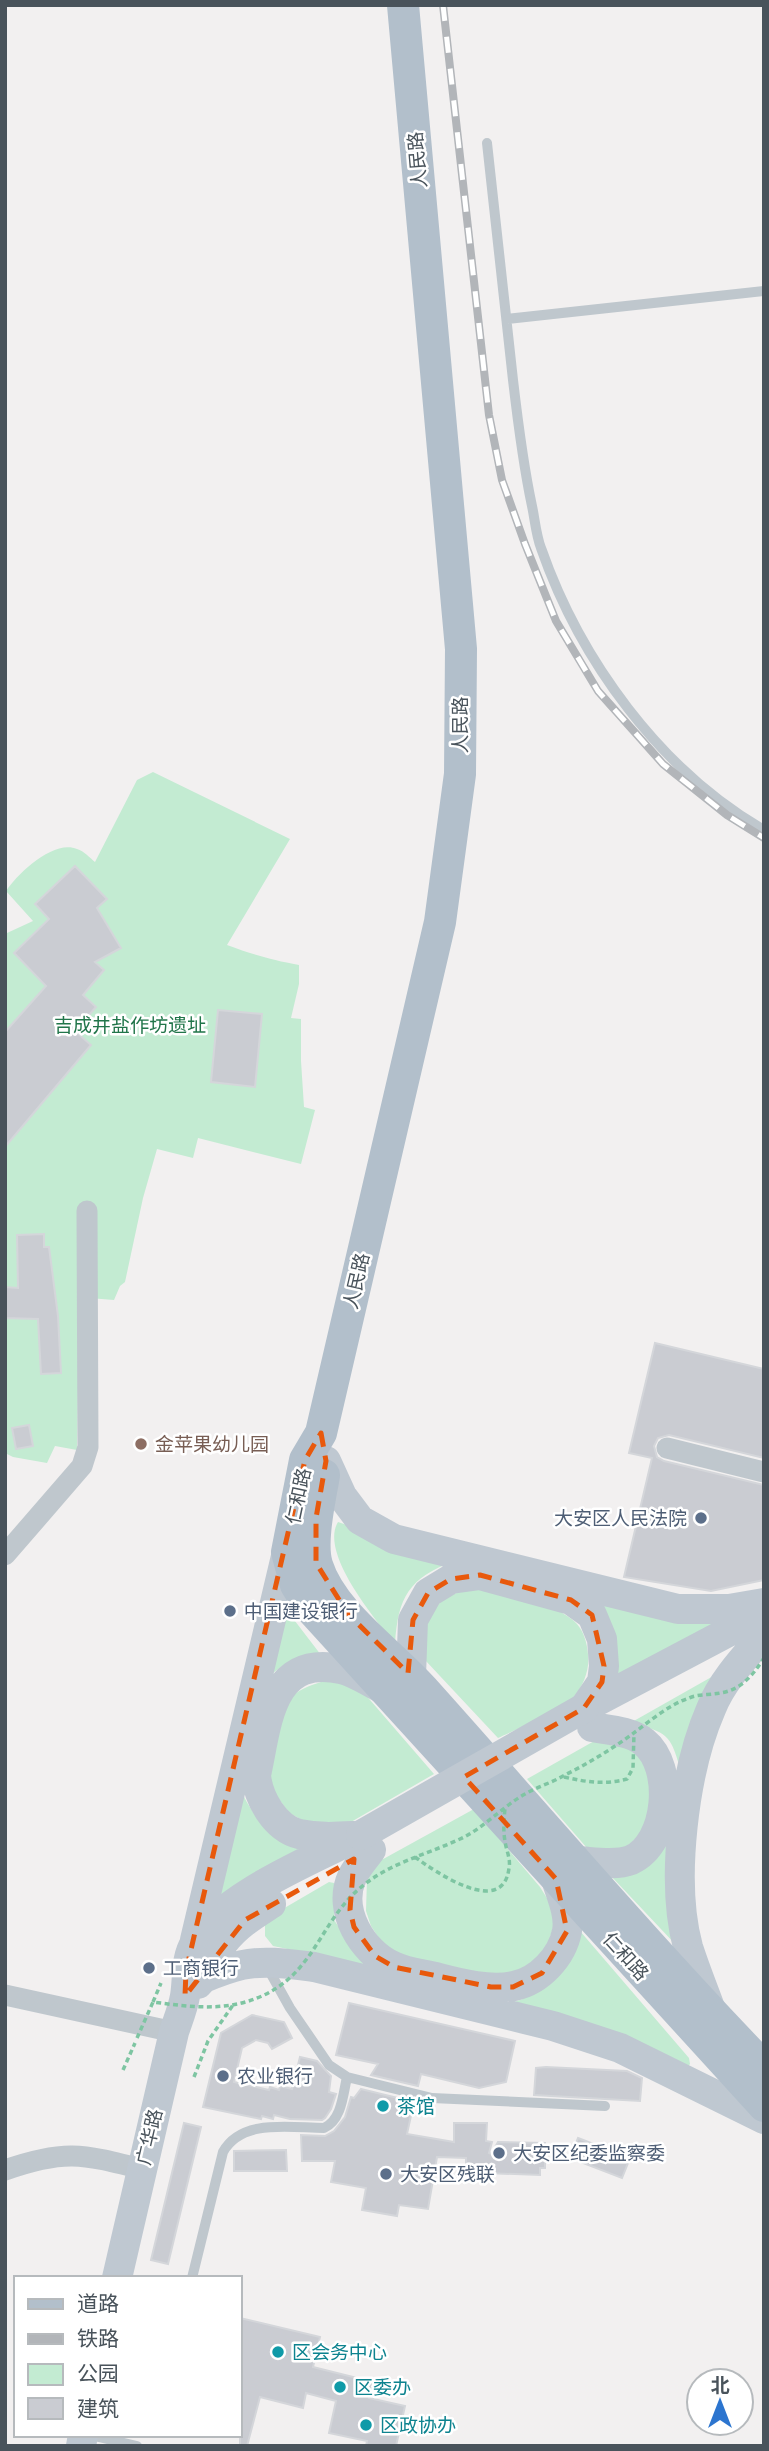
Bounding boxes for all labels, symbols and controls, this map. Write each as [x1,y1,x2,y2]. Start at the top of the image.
street label: 人民路 [403,131,431,189]
street label: 人民路 [448,696,472,754]
park label: 吉成井盐作坊遗址 [54,1013,206,1037]
street label: 人民路 [338,1251,374,1311]
place label: 金苹果幼儿园 [155,1432,269,1456]
marker: 金苹果幼儿园 [133,1436,149,1452]
street label: 仁和路 [280,1466,316,1526]
place label: 大安区人民法院 [554,1506,687,1530]
marker: 大安区人民法院 [693,1510,709,1526]
place label: 中国建设银行 [244,1599,358,1623]
marker: 中国建设银行 [222,1603,238,1619]
street label: 仁和路 [598,1927,654,1985]
place label: 工商银行 [163,1956,239,1980]
marker: 工商银行 [141,1960,157,1976]
place label: 农业银行 [237,2064,313,2088]
marker: 农业银行 [215,2068,231,2084]
place label: 茶馆 [397,2094,435,2118]
marker: 茶馆 [375,2098,391,2114]
street label: 广华路 [131,2107,167,2167]
place label: 大安区纪委监察委 [513,2141,665,2165]
marker: 大安区纪委监察委 [491,2145,507,2161]
place label: 大安区残联 [400,2162,495,2186]
marker: 大安区残联 [378,2166,394,2182]
legend [14,2276,242,2437]
text: 道路 [77,2289,119,2317]
text: 铁路 [77,2324,119,2352]
place label: 区会务中心 [292,2340,387,2364]
marker: 区会务中心 [270,2344,286,2360]
text: 公园 [77,2359,119,2387]
north arrow [685,2367,755,2437]
text: 北 [710,2373,730,2397]
place label: 区委办 [354,2375,411,2399]
marker: 区委办 [332,2379,348,2395]
text: 建筑 [77,2394,119,2422]
place label: 区政协办 [380,2413,456,2437]
marker: 区政协办 [358,2417,374,2433]

